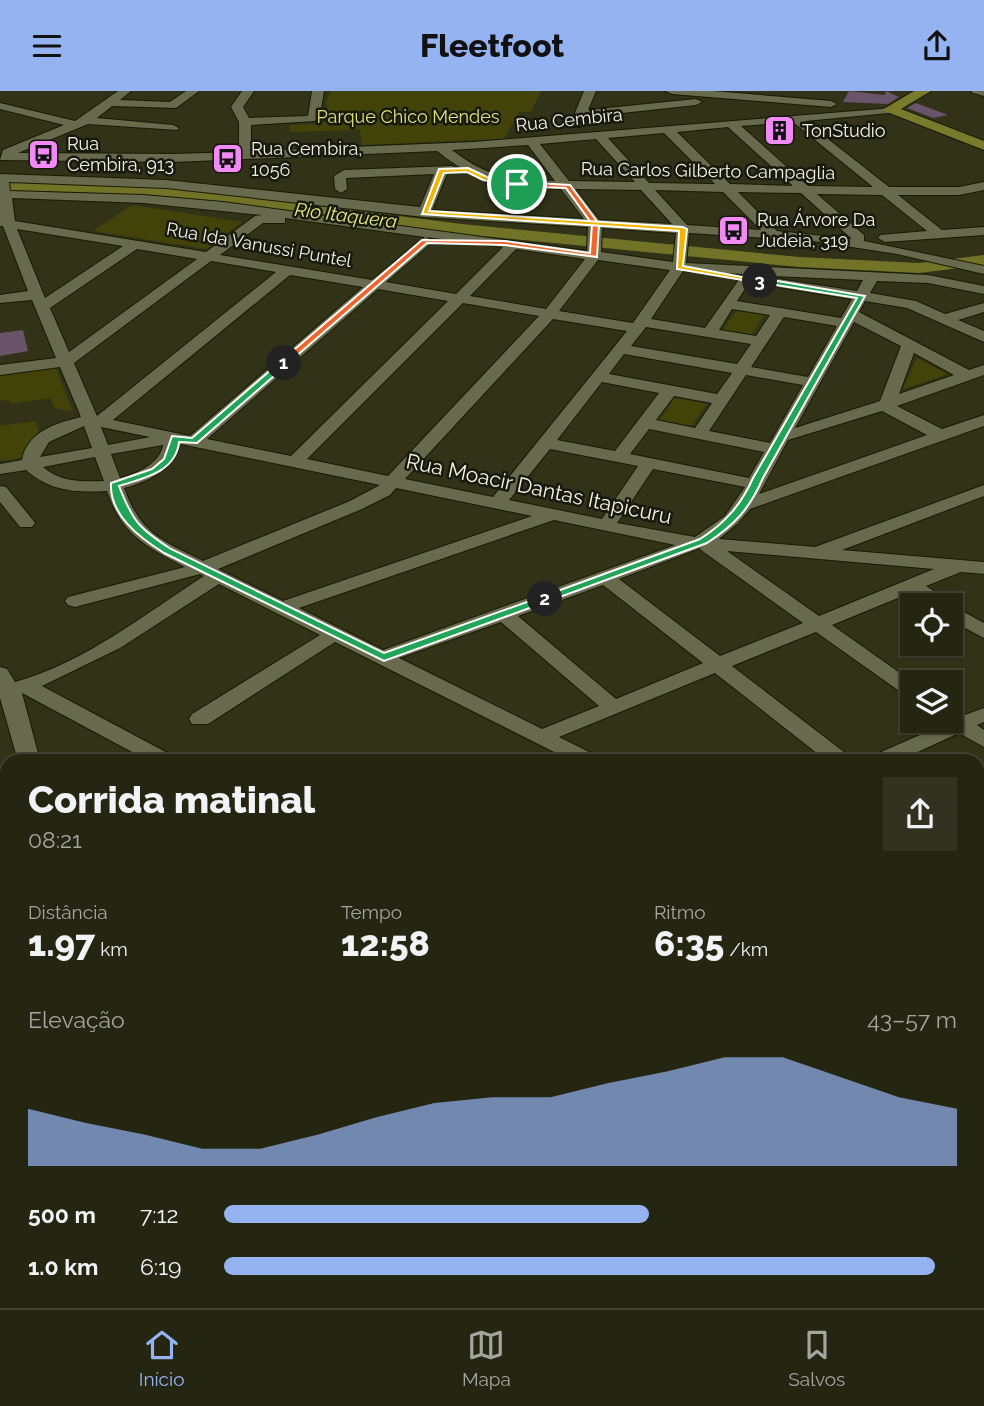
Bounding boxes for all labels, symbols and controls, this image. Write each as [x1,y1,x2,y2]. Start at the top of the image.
icon: menu [28,27,66,65]
text: Fleetfoot [420,27,564,64]
icon: share [918,27,956,65]
street label: Rua Cembira [514,103,623,136]
park label: Parque Chico Mendes [317,106,500,127]
building icon: TonStudio [762,114,796,148]
place label: TonStudio [802,120,886,141]
place label: Rua Cembira, 913 [67,133,174,175]
bus stop icon: Rua Cembira, 913 [27,137,61,171]
place label: Rua Cembira, 1056 [251,138,362,180]
bus stop icon: Rua Cembira, 1056 [211,142,245,176]
pin [487,154,547,214]
street label: Rua Carlos Gilberto Campaglia [581,158,835,183]
icon: arrive [498,165,536,203]
water label: Rio Itaquera [293,198,399,232]
place label: Rua Árvore Da Judeia, 319 [757,208,875,251]
bus stop icon: Rua Árvore Da Judeia, 319 [717,213,751,247]
street label: Rua Ida Vanussi Puntel [165,218,353,271]
pin: 3 [742,263,778,299]
text: 3 [754,269,765,291]
pin: 1 [266,345,302,381]
text: 1 [279,351,288,373]
street label: Rua Moacir Dantas Itapicuru [404,448,674,529]
pin: 2 [528,581,562,617]
text: 2 [539,587,550,609]
map controls [900,593,963,733]
button: locate [900,593,963,656]
button: layers [900,670,963,733]
text: Corrida matinal [28,777,315,822]
button: share [883,777,957,851]
text: 08:21 [28,826,82,853]
text: Distância [28,901,108,923]
text: Tempo [341,901,402,923]
text: Ritmo [654,901,706,923]
text: 1.97 [28,923,95,964]
text: 12:58 [341,923,430,964]
text: 6:35 [654,923,724,964]
text: km [95,938,128,960]
text: /km [724,938,768,960]
text: Elevação [28,1006,125,1033]
text: 43–57 m [867,1006,957,1033]
text: 500 m [28,1201,96,1228]
text: 7:12 [140,1201,178,1228]
text: 1.0 km [28,1253,98,1280]
text: 6:19 [140,1253,182,1280]
tab: Início [139,1326,185,1390]
tab: Mapa [462,1326,511,1390]
tab: Salvos [788,1326,845,1390]

